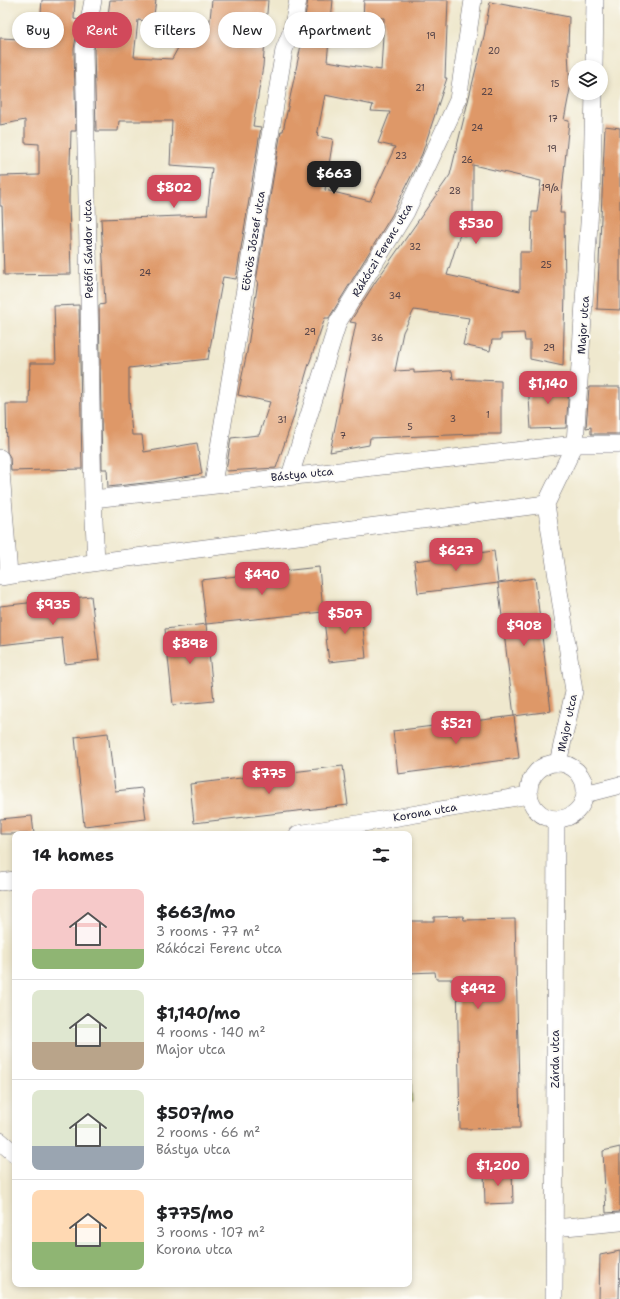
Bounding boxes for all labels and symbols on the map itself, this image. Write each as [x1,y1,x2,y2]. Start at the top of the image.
house number: 19 [426,30,436,42]
house number: 20 [488,45,500,57]
house number: 15 [550,78,560,90]
house number: 21 [415,82,425,94]
house number: 22 [481,86,493,98]
house number: 17 [548,113,558,125]
house number: 24 [471,122,483,134]
house number: 19 [547,143,557,155]
house number: 23 [395,150,407,162]
house number: 26 [461,154,473,166]
pin: $663 [310,161,358,195]
pin: $802 [150,175,198,209]
house number: 19/a [541,182,559,194]
house number: 28 [449,185,461,197]
street label: Eötvös József utca [238,190,269,292]
street label: Petőfi Sándor utca [80,199,97,299]
street label: Rákóczi Ferenc utca [349,201,416,300]
pin: $530 [452,211,500,245]
house number: 32 [409,241,421,253]
house number: 25 [540,259,552,271]
house number: 24 [139,267,151,279]
house number: 34 [389,290,401,302]
street label: Major utca [574,295,593,355]
house number: 29 [304,326,316,338]
house number: 36 [371,332,383,344]
house number: 29 [543,342,555,354]
pin: $1,140 [515,371,581,405]
house number: 1 [486,409,490,421]
house number: 3 [450,413,456,425]
house number: 31 [277,414,287,426]
house number: 5 [407,421,413,433]
house number: 7 [340,430,346,442]
street label: Bástya utca [270,464,334,485]
pin: $627 [432,538,480,572]
pin: $490 [238,562,286,596]
pin: $935 [29,592,77,626]
pin: $507 [321,601,369,635]
pin: $908 [500,613,548,647]
pin: $898 [166,631,214,665]
street label: Major utca [554,693,581,753]
pin: $521 [432,711,480,745]
pin: $775 [245,761,293,795]
street label: Korona utca [392,799,458,825]
pin: $492 [454,976,502,1010]
street label: Zárda utca [548,1030,563,1088]
pin: $1,200 [465,1153,531,1187]

